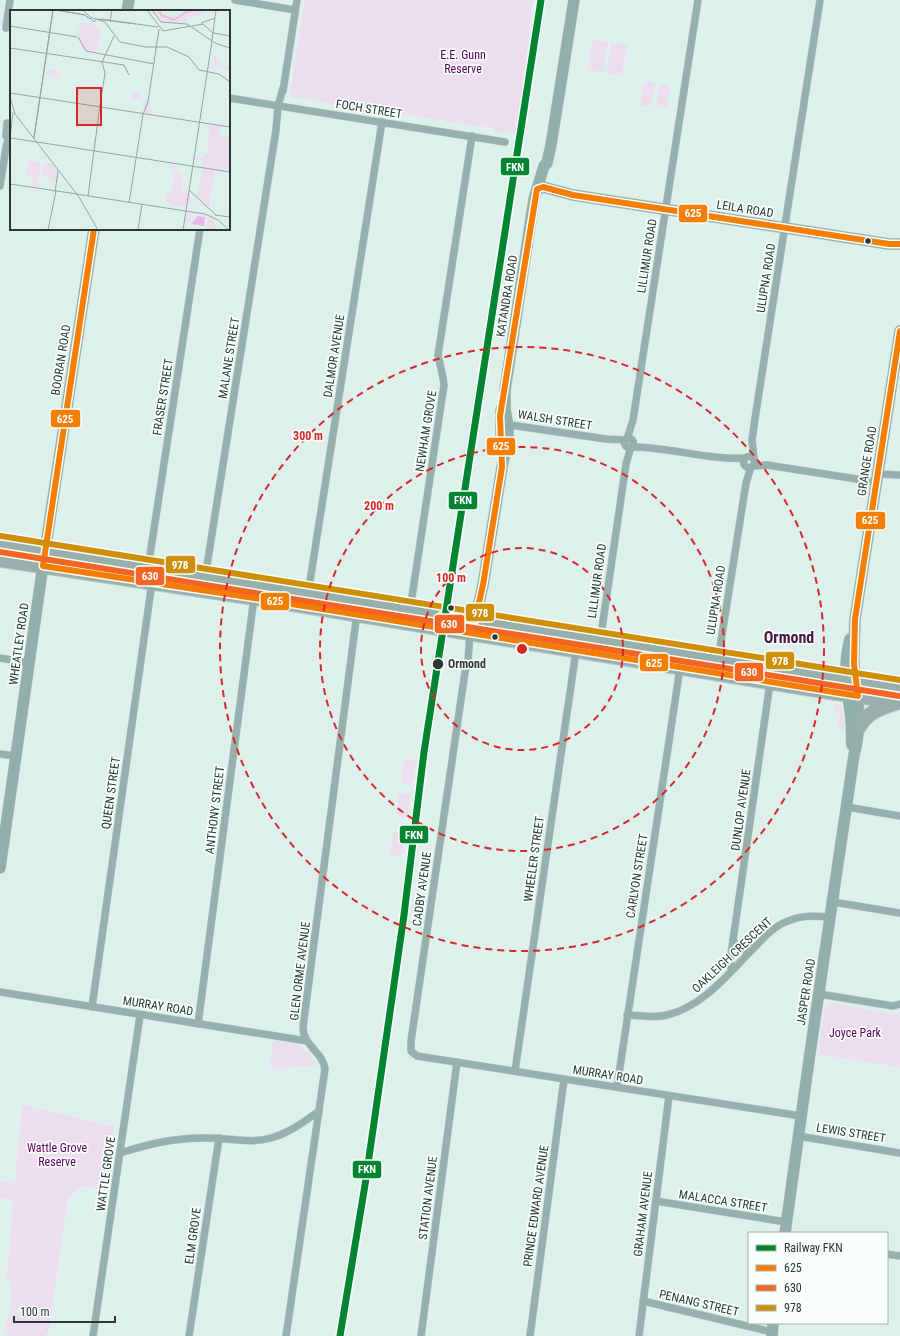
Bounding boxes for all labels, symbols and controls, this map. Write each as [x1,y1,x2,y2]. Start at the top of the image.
inset map [10,10,230,230]
park label: E.E. Gunn Reserve [440,48,486,76]
street label: FOCH STREET [335,97,403,121]
line badge: FKN [500,157,530,176]
text: FKN [506,161,524,174]
street label: LEILA ROAD [716,198,775,220]
line badge: 625 [678,204,708,223]
text: 625 [685,207,702,220]
street label: LILLIMUR ROAD [634,218,660,294]
unlabelled marker [863,236,873,246]
street label: ULUPNA ROAD [754,242,778,314]
street label: KATANDRA ROAD [494,254,520,338]
street label: DALMOR AVENUE [321,313,347,399]
street label: MALANE STREET [216,316,242,400]
street label: BOORAN ROAD [48,323,74,396]
street label: FRASER STREET [150,358,176,436]
street label: NEWHAM GROVE [413,389,439,473]
street label: WALSH STREET [517,407,593,433]
line badge: 625 [50,409,81,428]
text: 625 [57,413,74,426]
street label: GRANGE ROAD [855,425,879,497]
text: 300 m [293,429,323,443]
line badge: 625 [486,437,516,456]
text: 625 [493,440,510,453]
line badge: FKN [448,491,478,510]
text: FKN [454,494,472,507]
text: 200 m [364,499,394,513]
line badge: 625 [855,511,886,530]
text: 625 [862,514,879,527]
street label: LILLIMUR ROAD [585,543,609,619]
line badge: 978 [165,555,196,574]
text: 978 [172,559,189,572]
street label: ULUPNA ROAD [704,564,728,636]
line badge: 630 [135,566,165,586]
text: 630 [142,570,159,583]
text: 100 m [436,571,466,585]
line badge: 625 [260,592,290,611]
text: 625 [267,595,284,608]
street label: WHEATLEY ROAD [6,602,32,686]
unlabelled marker [446,603,456,613]
line badge: 978 [465,603,495,622]
text: 978 [472,607,489,620]
line badge: 630 [434,614,465,634]
text: 630 [441,618,458,631]
district label: Ormond [764,628,814,647]
unlabelled marker [490,632,500,642]
centre of rings [515,642,529,656]
line badge: 978 [765,651,795,670]
line badge: 625 [639,653,669,672]
text: 978 [772,655,789,668]
marker: Ormond [431,657,445,671]
place label: Ormond [448,657,486,671]
text: 625 [646,657,663,670]
line badge: 630 [734,662,764,682]
text: 630 [741,666,758,679]
street label: QUEEN STREET [99,756,123,830]
street label: ANTHONY STREET [203,765,227,855]
street label: DUNLOP AVENUE [728,768,754,852]
street label: WHEELER STREET [521,815,547,903]
line badge: FKN [399,825,429,844]
text: FKN [405,829,423,842]
street label: CARLYON STREET [623,833,651,919]
street label: CADBY AVENUE [410,851,434,927]
street label: OAKLEIGH CRESCENT [689,914,775,996]
street label: GLEN ORME AVENUE [287,921,313,1021]
street label: JASPER ROAD [794,957,818,1027]
street label: MURRAY ROAD [122,994,194,1019]
park label: Joyce Park [829,1026,882,1040]
street label: MURRAY ROAD [572,1063,644,1088]
street label: LEWIS STREET [815,1121,887,1145]
street label: WATTLE GROVE [94,1136,118,1212]
park label: Wattle Grove Reserve [27,1141,87,1169]
street label: PRINCE EDWARD AVENUE [521,1144,551,1268]
street label: STATION AVENUE [416,1155,440,1241]
line badge: FKN [352,1160,382,1179]
text: FKN [358,1163,376,1176]
street label: GRAHAM AVENUE [631,1170,655,1257]
street label: MALACCA STREET [678,1187,768,1215]
street label: ELM GROVE [182,1207,204,1265]
legend [748,1232,888,1324]
text: Railway FKN [784,1241,843,1255]
text: 625 [784,1261,802,1275]
text: 630 [784,1281,802,1295]
street label: PENANG STREET [658,1287,740,1319]
scale bar [14,1298,115,1324]
text: 978 [784,1301,802,1315]
text: 100 m [20,1305,50,1319]

